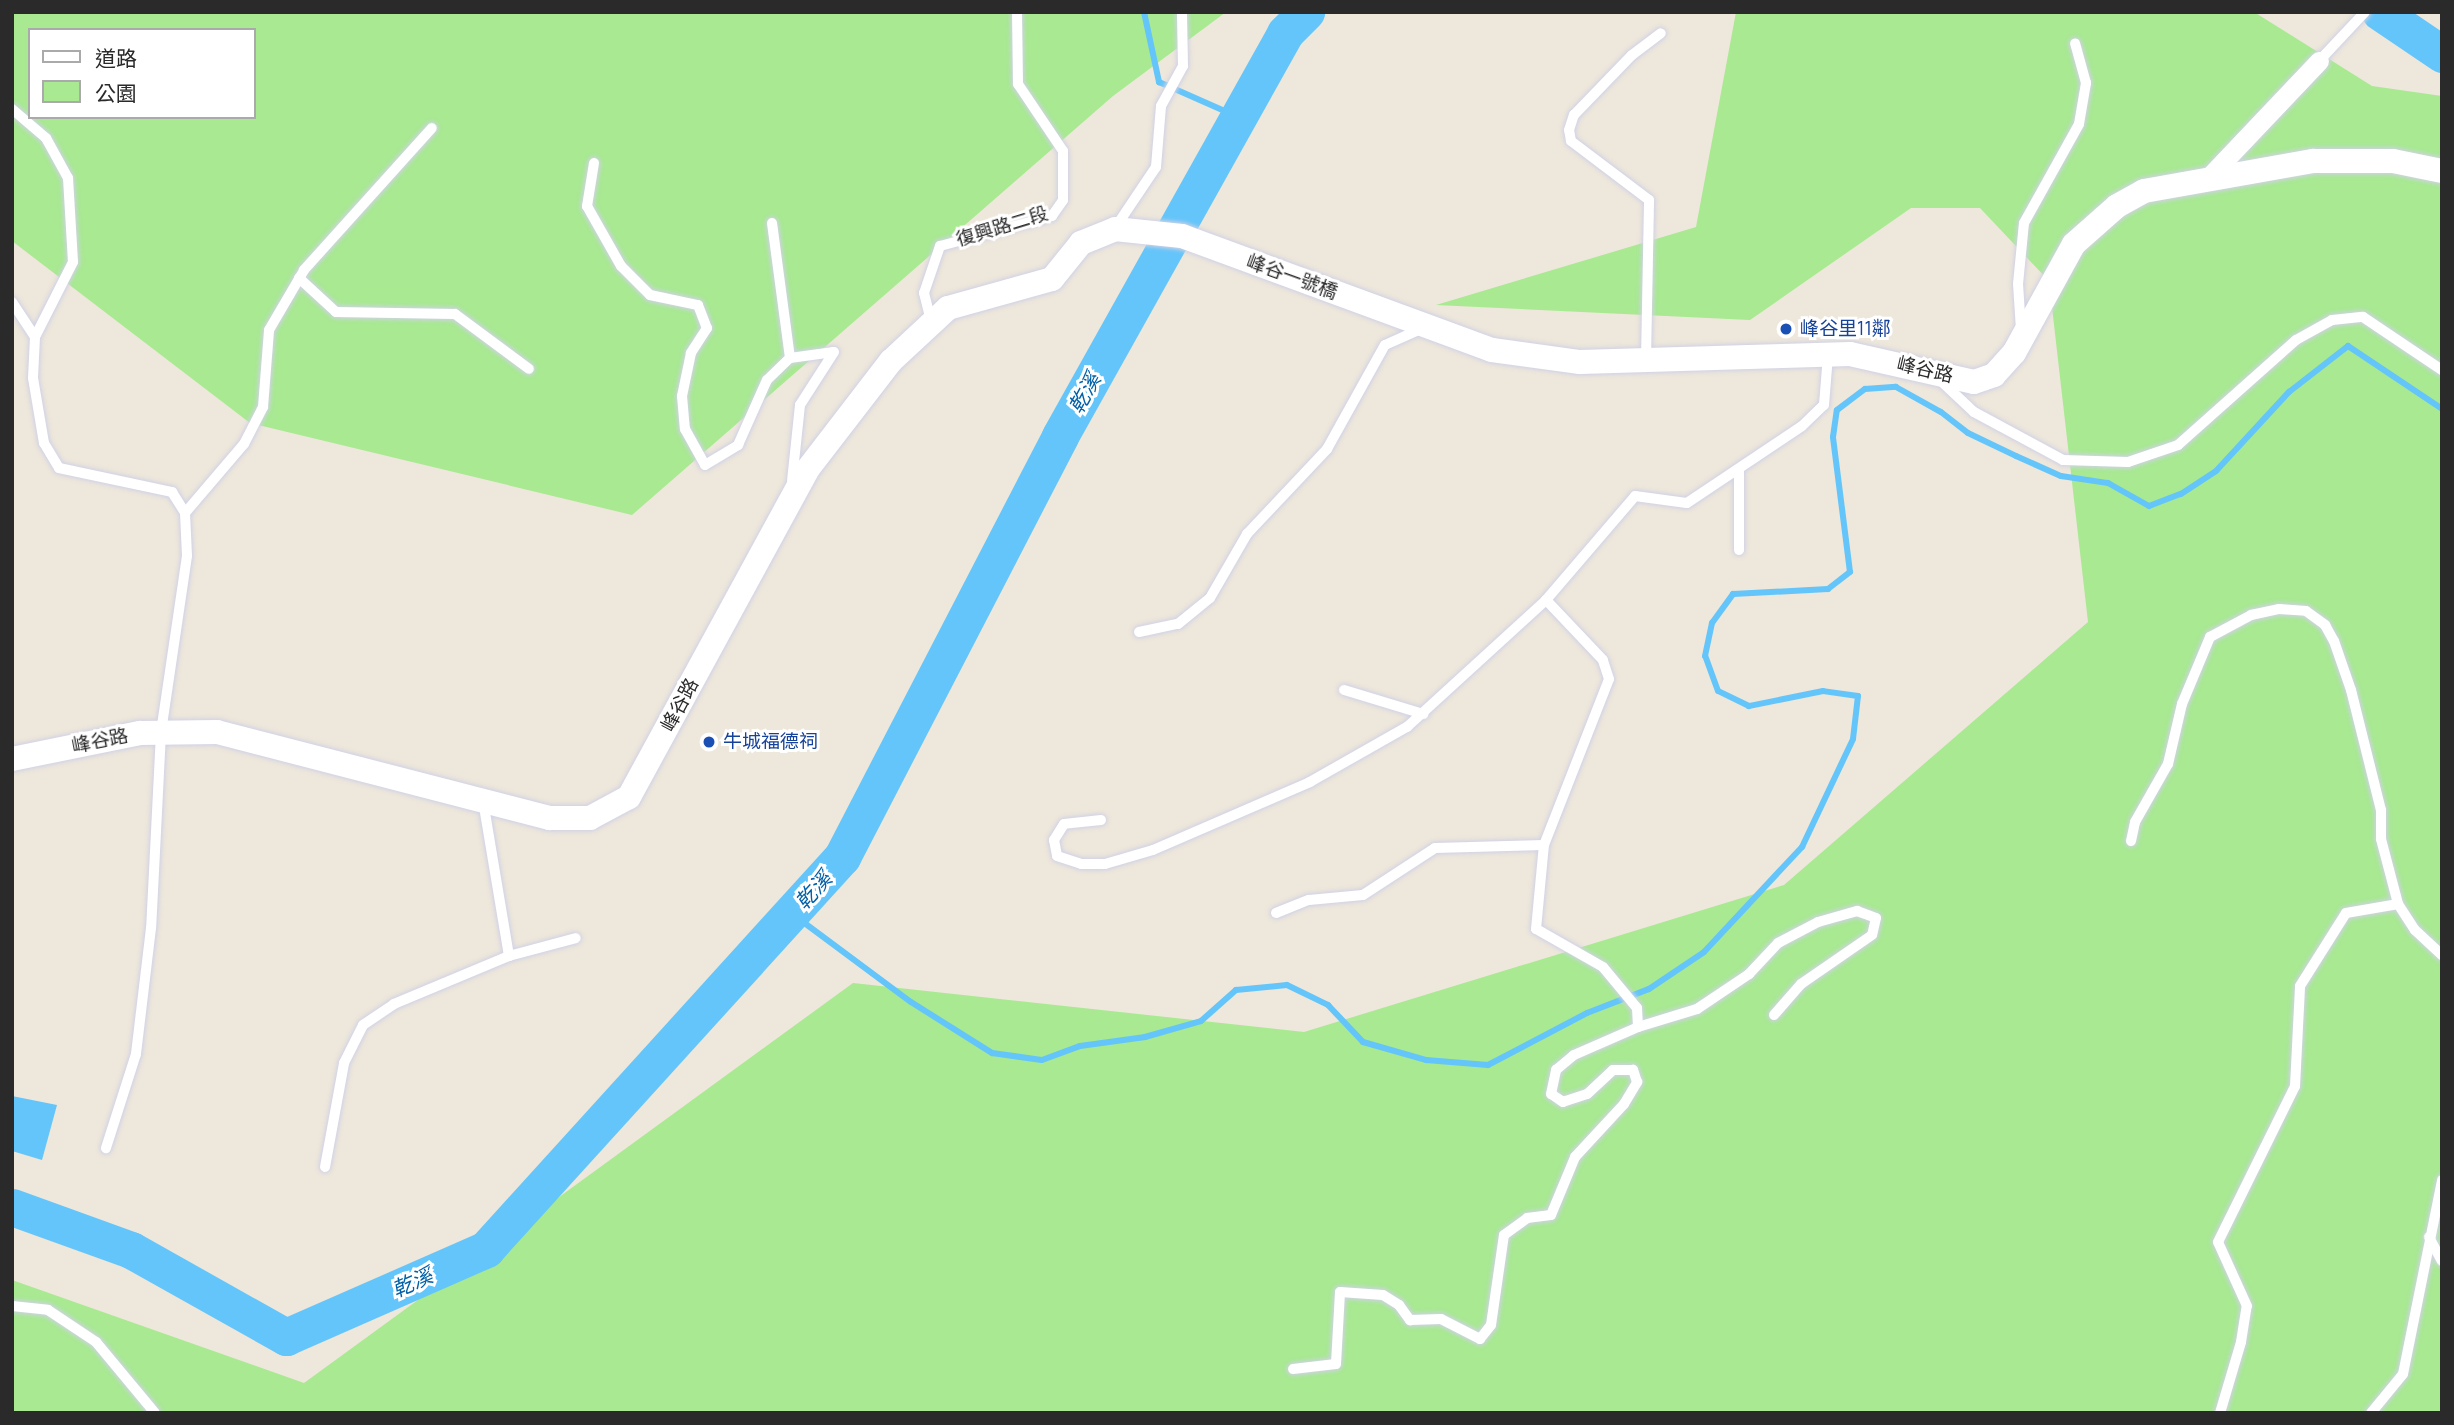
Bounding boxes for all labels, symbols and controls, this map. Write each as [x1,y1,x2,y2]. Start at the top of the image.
legend [28,28,256,119]
text: 道路 [95,44,137,72]
text: 公園 [95,79,137,107]
street label: 復興路二段 [953,202,1051,252]
street label: 峰谷一號橋 [1243,250,1341,304]
place label: 峰谷里11鄰 [1800,318,1891,340]
marker: 峰谷里11鄰 [1778,321,1794,337]
street label: 峰谷路 [1895,352,1955,388]
water label: 乾溪 [1063,369,1105,417]
street label: 峰谷路 [657,674,703,736]
street label: 峰谷路 [70,724,130,758]
place label: 牛城福德祠 [723,731,818,753]
marker: 牛城福德祠 [701,734,717,750]
water label: 乾溪 [790,866,836,914]
water label: 乾溪 [388,1262,436,1302]

